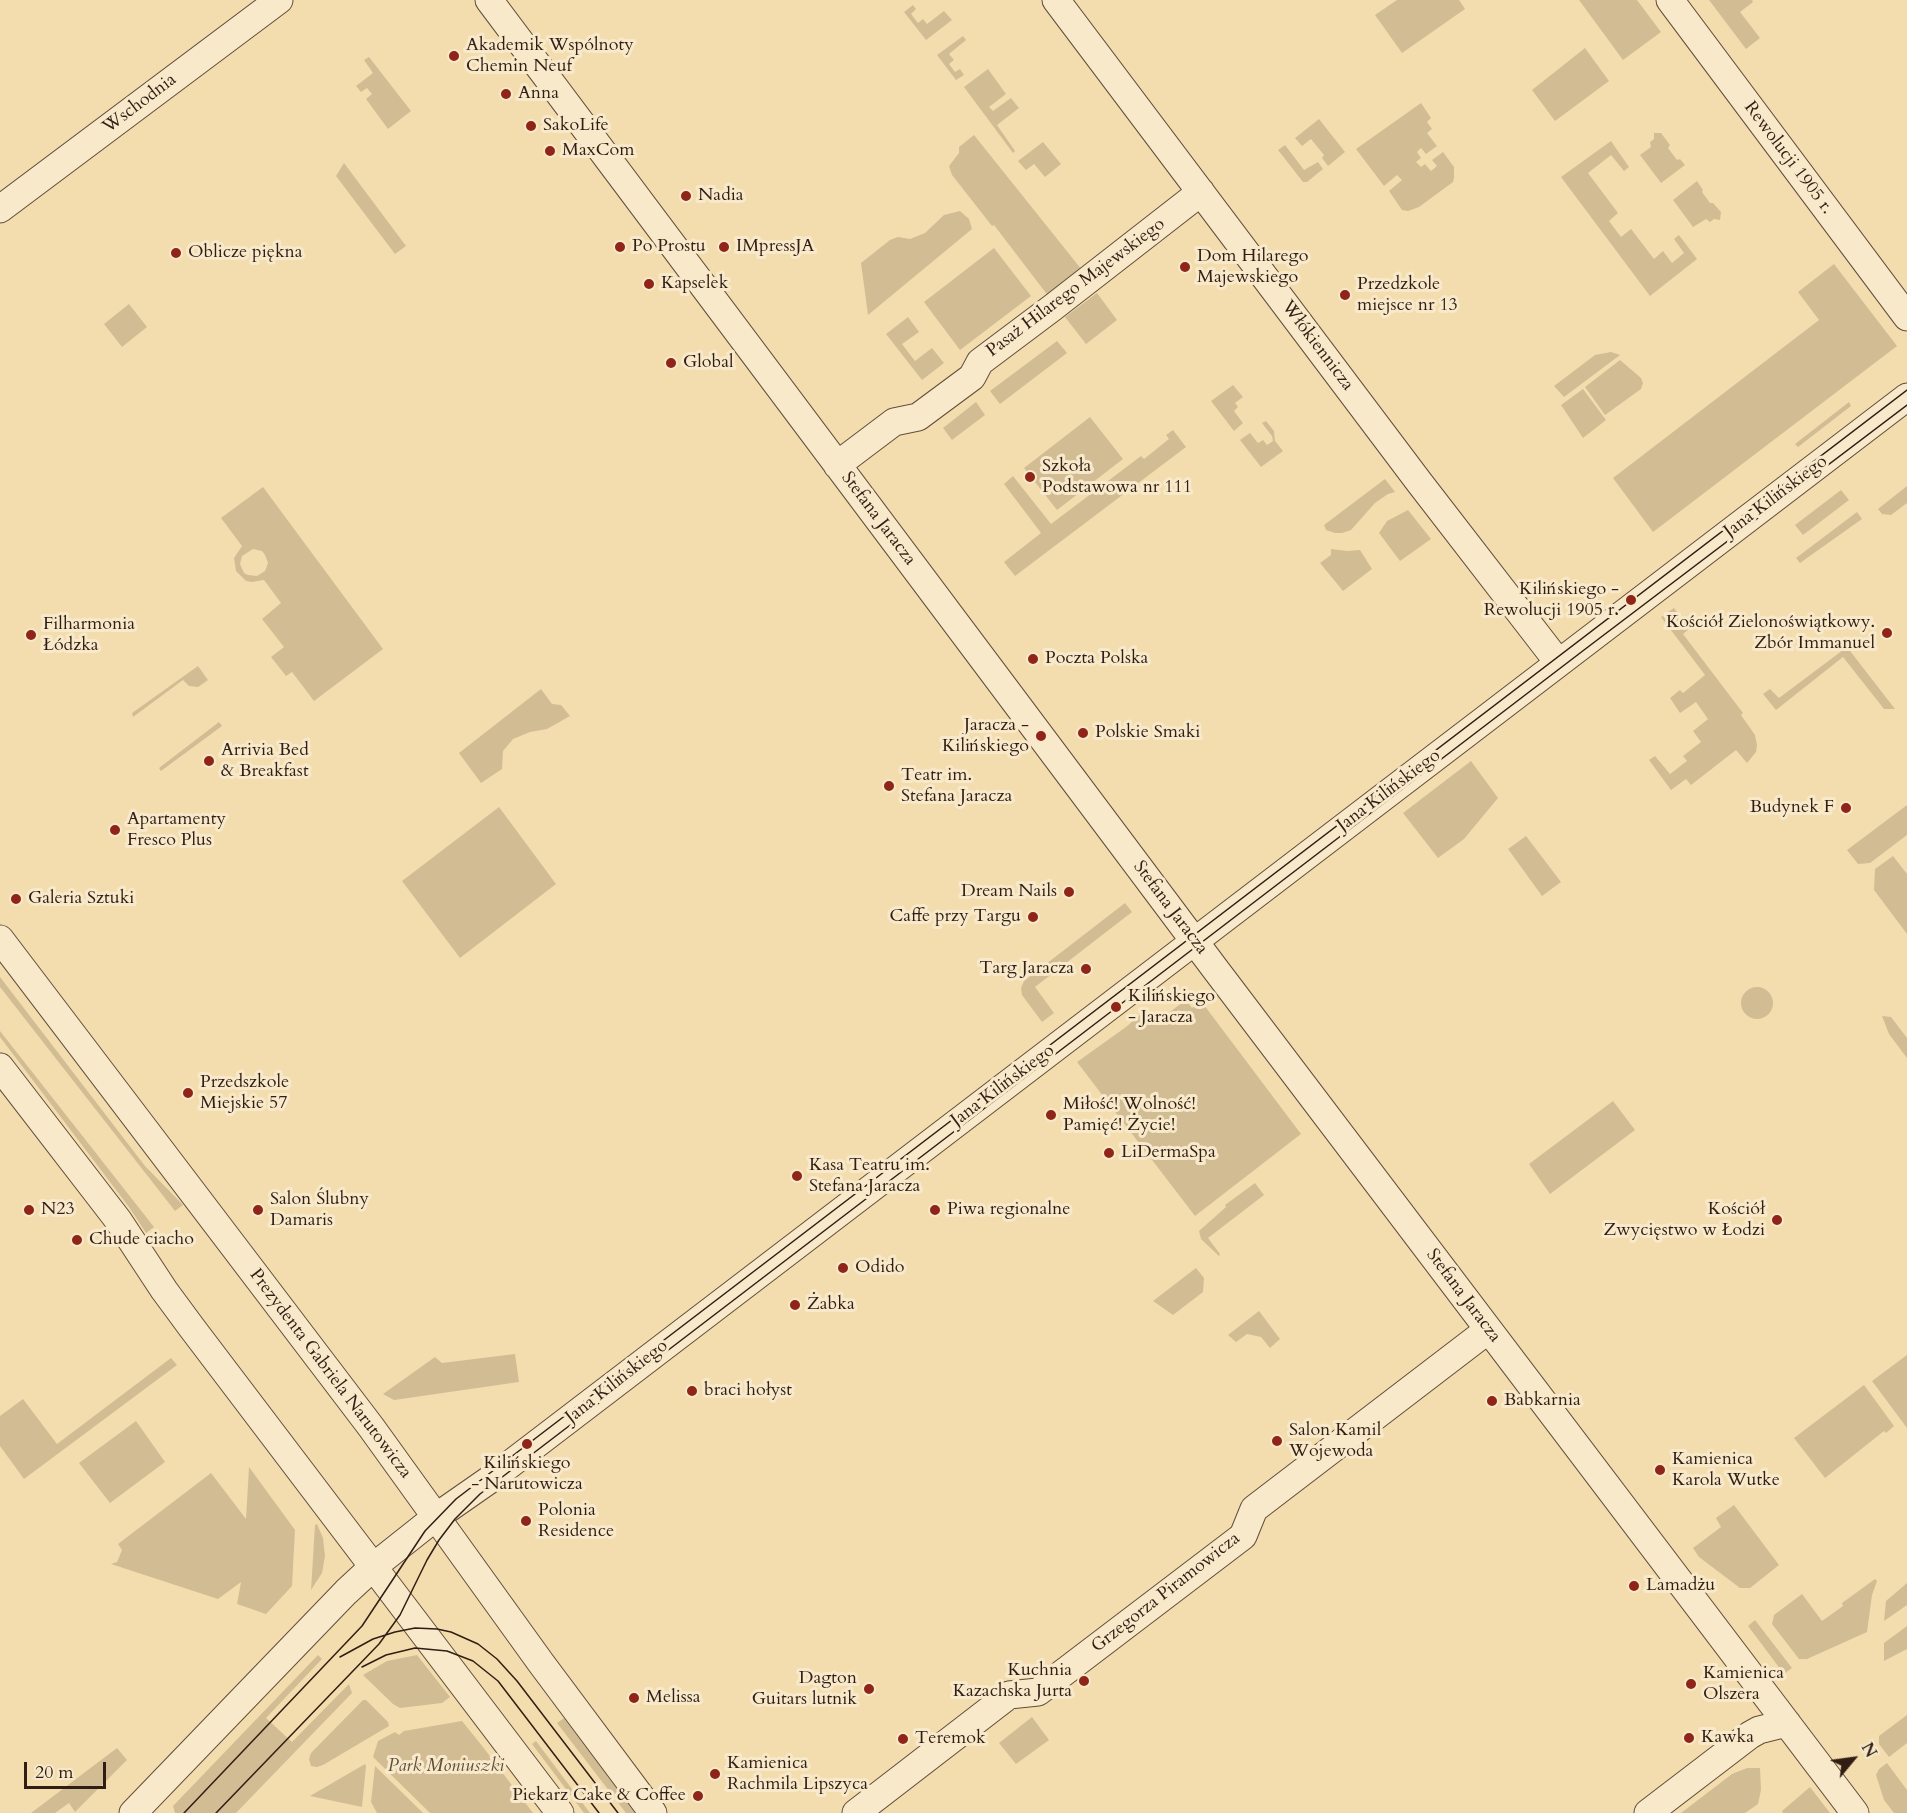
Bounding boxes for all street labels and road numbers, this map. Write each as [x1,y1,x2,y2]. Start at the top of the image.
street label: Wschodnia [99,69,181,139]
street label: Rewolucji 1905 r. [1739,97,1837,219]
street label: Pasaż Hilarego Majewskiego [982,214,1170,362]
street label: Włókiennicza [1276,297,1358,395]
street label: Jana Kilińskiego [1720,451,1832,543]
street label: Stefana Jaracza [836,468,920,570]
street label: Jana Kilińskiego [1333,745,1445,837]
street label: Stefana Jaracza [1128,857,1212,959]
street label: Jana Kilińskiego [947,1040,1059,1132]
street label: Stefana Jaracza [1421,1245,1505,1347]
street label: Prezydenta Gabriela Narutowicza [244,1265,416,1483]
street label: Jana Kilińskiego [562,1335,672,1429]
street label: Grzegorza Piramowicza [1087,1528,1245,1658]

